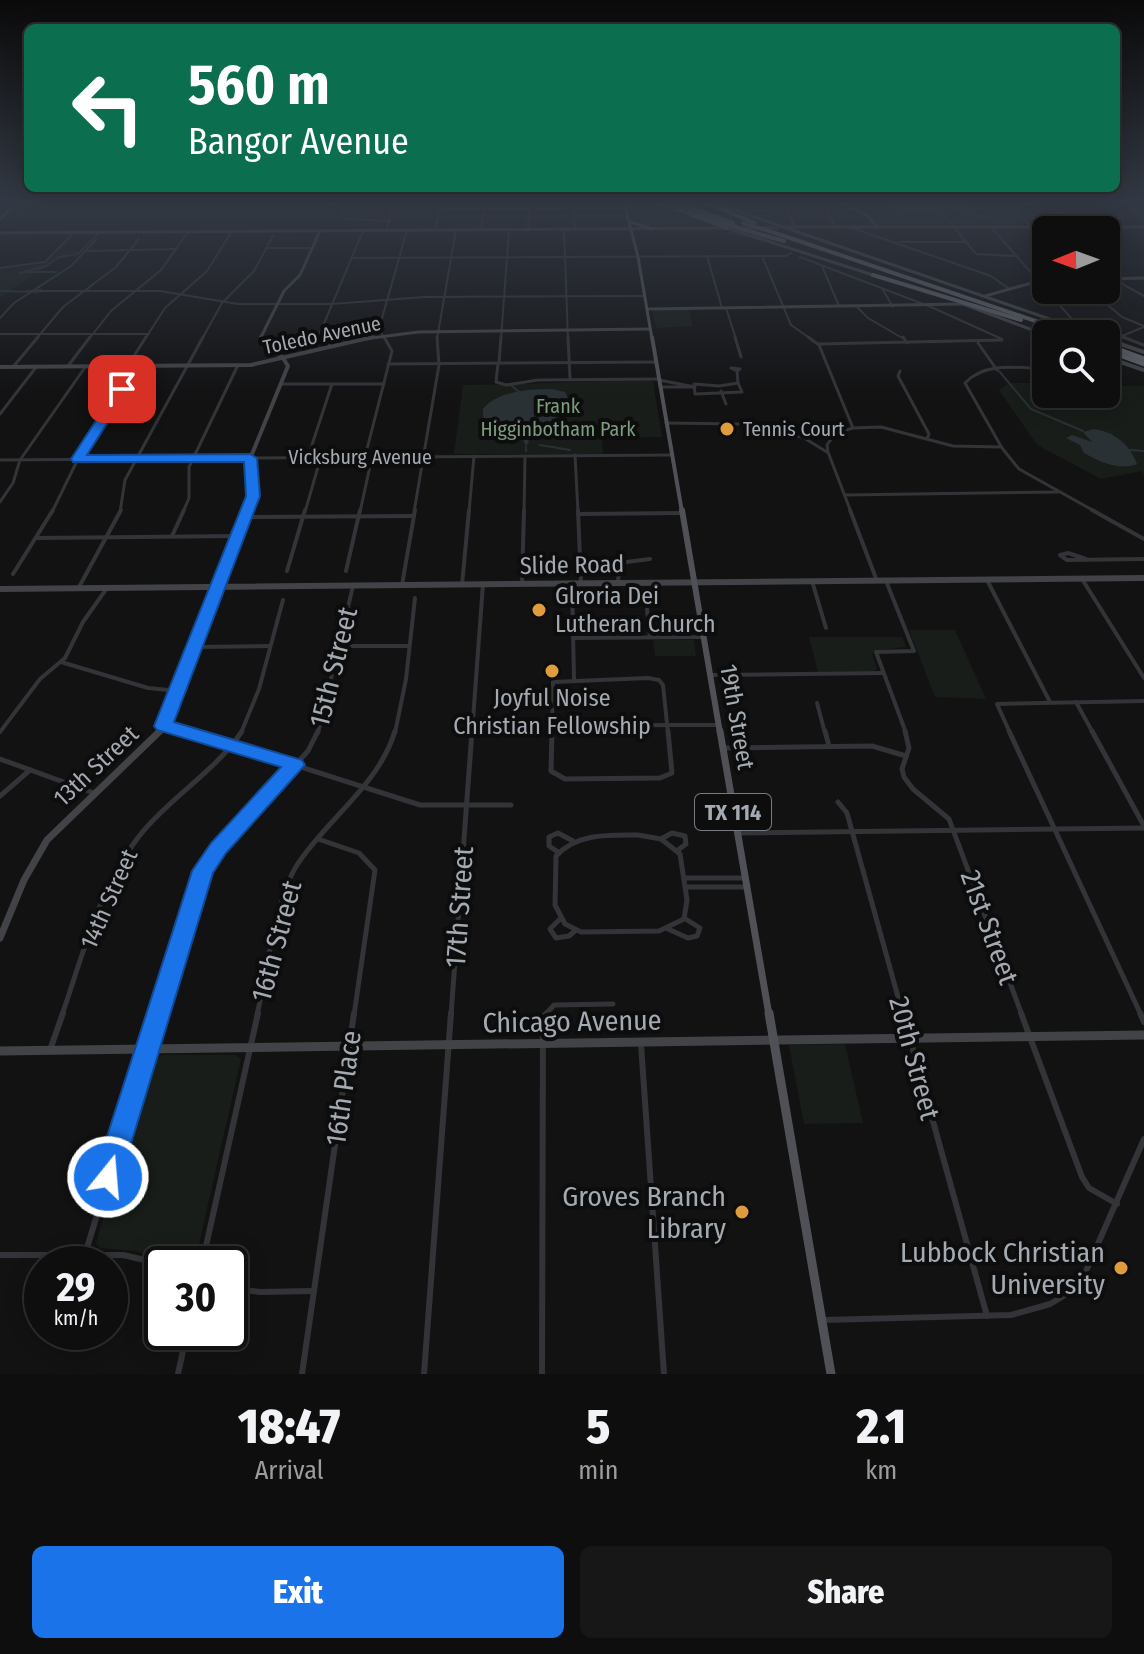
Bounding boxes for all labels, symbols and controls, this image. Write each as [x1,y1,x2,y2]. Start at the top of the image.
text: 560 m [188,52,330,119]
icon: left [56,56,160,160]
text: Bangor Avenue [188,120,409,164]
north arrow [1032,216,1120,304]
map controls [1032,216,1120,408]
street label: Toledo Avenue [261,311,383,359]
button: search [1032,320,1120,408]
pin [88,355,156,423]
icon: arrive [100,367,144,411]
park label: Frank Higginbotham Park [480,394,636,441]
place label: Tennis Court [743,417,845,441]
marker: Tennis Court [718,420,736,438]
street label: Vicksburg Avenue [288,445,432,469]
street label: Slide Road [520,550,624,580]
place label: Glroria Dei Lutheran Church [555,582,716,638]
marker: Glroria Dei Lutheran Church [530,601,548,619]
street label: 15th Street [303,603,365,731]
marker: Joyful Noise Christian Fellowship [543,662,561,680]
street label: 19th Street [714,662,760,772]
place label: Joyful Noise Christian Fellowship [453,684,651,740]
street label: 13th Street [48,720,144,812]
road number: TX 114 [695,794,771,830]
street label: 17th Street [439,844,480,969]
street label: 14th Street [75,845,143,953]
street label: 21st Street [954,866,1026,990]
street label: 16th Street [244,876,309,1005]
street label: 20th Street [882,993,947,1124]
street label: Chicago Avenue [482,1003,662,1040]
street label: 16th Place [319,1028,368,1148]
position arrow [66,1135,150,1219]
place label: Groves Branch Library [562,1180,727,1245]
marker: Groves Branch Library [733,1203,751,1221]
place label: Lubbock Christian University [900,1236,1105,1301]
speed limit sign: 30 [144,1246,248,1350]
marker: Lubbock Christian University [1112,1259,1130,1277]
text: 29 [56,1264,95,1312]
text: km/h [54,1306,98,1330]
text: 18:47 [238,1398,340,1456]
text: 5 [586,1398,610,1456]
text: 2.1 [856,1398,906,1456]
text: Arrival [255,1455,324,1486]
text: min [578,1455,618,1486]
text: km [865,1455,897,1486]
button: Exit [32,1546,564,1638]
button: Share [580,1546,1112,1638]

